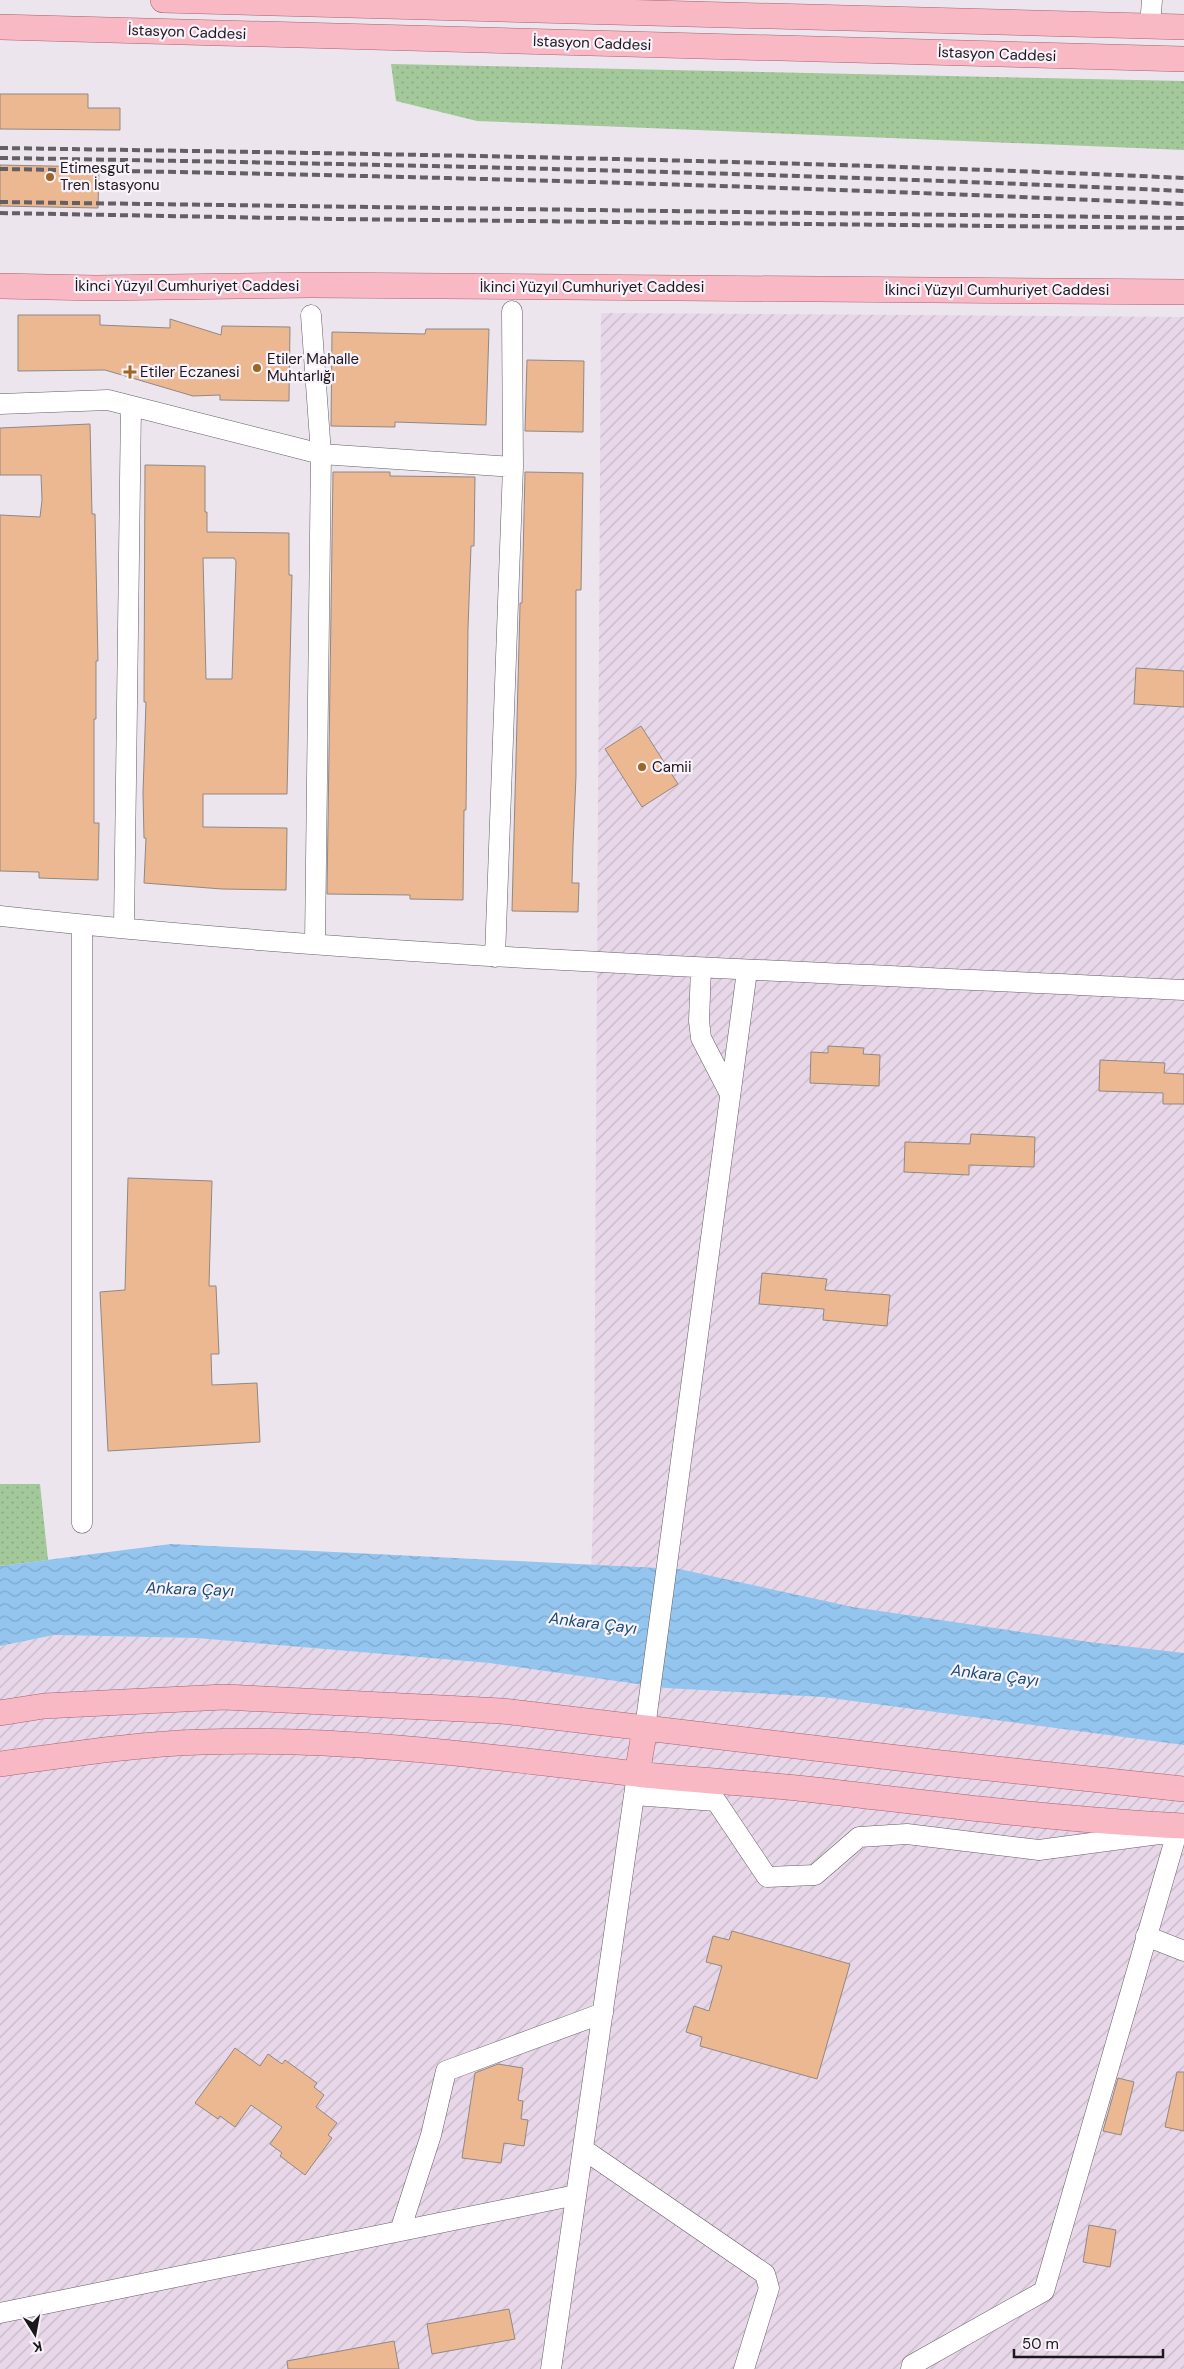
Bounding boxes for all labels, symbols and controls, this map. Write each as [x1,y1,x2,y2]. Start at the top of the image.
street label: İstasyon Caddesi [127,20,247,44]
street label: İstasyon Caddesi [532,31,652,55]
street label: İstasyon Caddesi [937,42,1057,66]
place label: Etimesgut Tren İstasyonu [60,158,160,195]
marker: Etimesgut Tren İstasyonu [44,171,56,183]
street label: İkinci Yüzyıl Cumhuriyet Caddesi [75,276,299,296]
street label: İkinci Yüzyıl Cumhuriyet Caddesi [480,277,704,297]
street label: İkinci Yüzyıl Cumhuriyet Caddesi [885,280,1109,300]
place label: Etiler Mahalle Muhtarlığı [267,349,359,386]
place label: Etiler Eczanesi [140,362,240,382]
marker: Etiler Mahalle Muhtarlığı [251,362,263,374]
marker: Etiler Eczanesi [124,366,136,378]
place label: Camii [652,757,691,777]
marker: Camii [636,761,648,773]
water label: Ankara Çayı [145,1577,235,1601]
water label: Ankara Çayı [547,1607,638,1639]
water label: Ankara Çayı [949,1659,1040,1691]
north arrow [10,2309,60,2359]
scale bar [1014,2326,1163,2358]
text: 50 m [1022,2334,1059,2354]
text: K [31,2337,44,2356]

